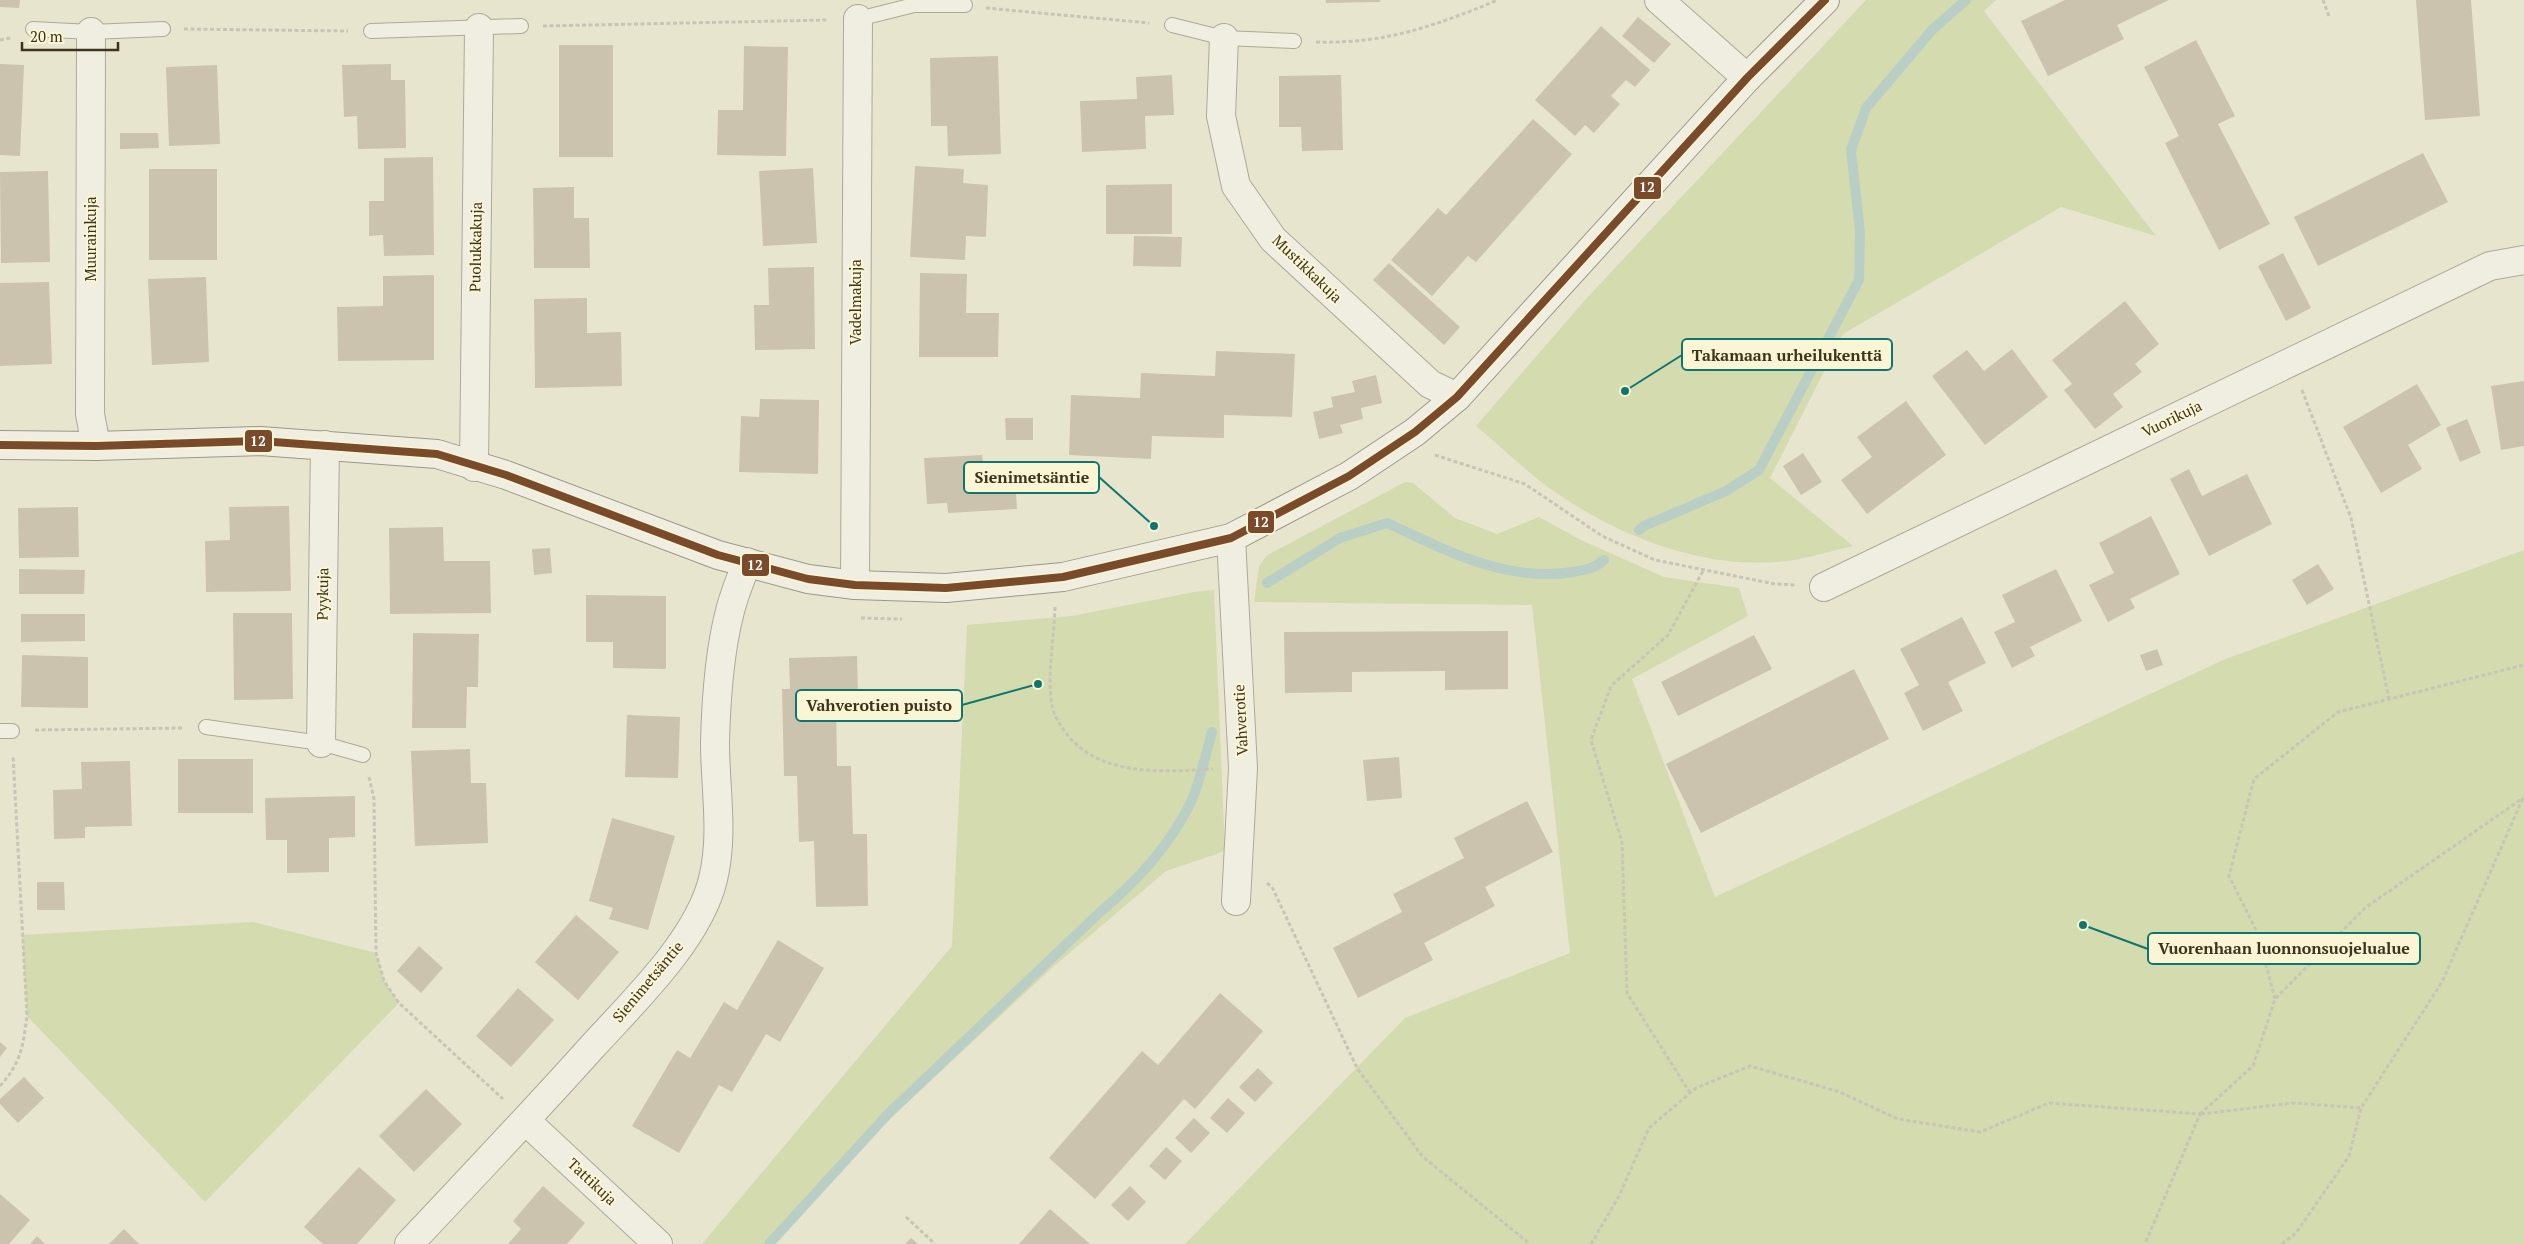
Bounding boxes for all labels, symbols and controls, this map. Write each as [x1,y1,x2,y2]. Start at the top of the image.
scale bar [22,20,119,52]
text: 20 m [30,26,63,46]
line badge: 12 [1633,176,1662,200]
text: 12 [1639,177,1655,196]
street label: Muurainkuja [80,196,100,282]
street label: Puolukkakuja [464,201,486,292]
street label: Mustikkakuja [1269,230,1347,307]
street label: Vadelmakuja [845,259,865,345]
callout: Takamaan urheilukenttä [1682,339,1892,370]
text: Takamaan urheilukenttä [1692,344,1882,366]
street label: Vuorikuja [2138,395,2205,441]
line badge: 12 [244,429,273,453]
text: 12 [250,431,266,450]
callout: Sienimetsäntie [964,462,1099,493]
text: Sienimetsäntie [975,466,1090,488]
line badge: 12 [1247,510,1275,534]
text: 12 [1253,512,1269,531]
line badge: 12 [741,553,770,577]
text: 12 [747,555,763,574]
street label: Pyykuja [312,567,332,621]
street label: Vahverotie [1228,684,1252,756]
callout: Vahverotien puisto [796,690,962,721]
text: Vahverotien puisto [806,694,952,716]
callout: Vuorenhaan luonnonsuojelualue [2148,933,2420,964]
street label: Sienimetsäntie [607,937,687,1026]
text: Vuorenhaan luonnonsuojelualue [2158,937,2410,959]
street label: Tattikuja [564,1153,622,1209]

